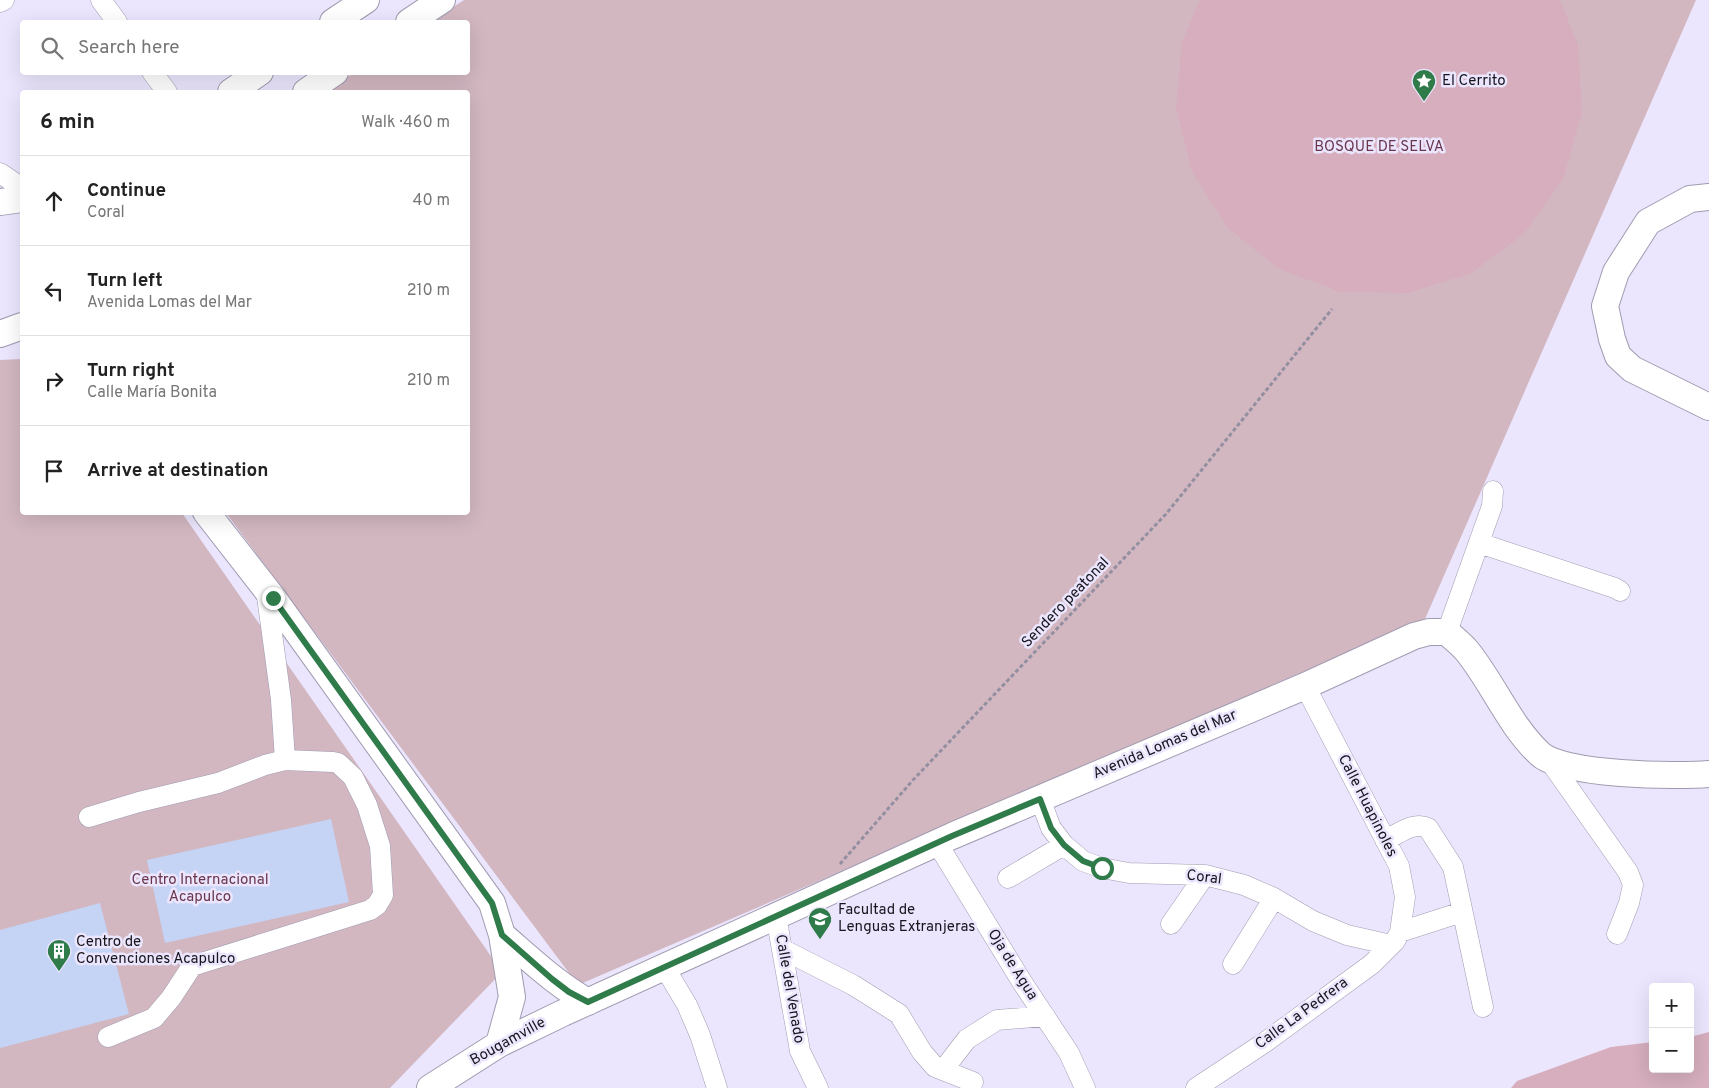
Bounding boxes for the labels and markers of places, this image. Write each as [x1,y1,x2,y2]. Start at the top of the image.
place icon: El Cerrito [1411,68,1437,102]
place label: El Cerrito [1442,72,1506,91]
place label: Facultad de Lenguas Extranjeras [838,901,975,937]
school or university icon: Facultad de Lenguas Extranjeras [807,906,833,940]
place label: Centro de Convenciones Acapulco [76,933,235,969]
building icon: Centro de Convenciones Acapulco [46,938,72,972]

